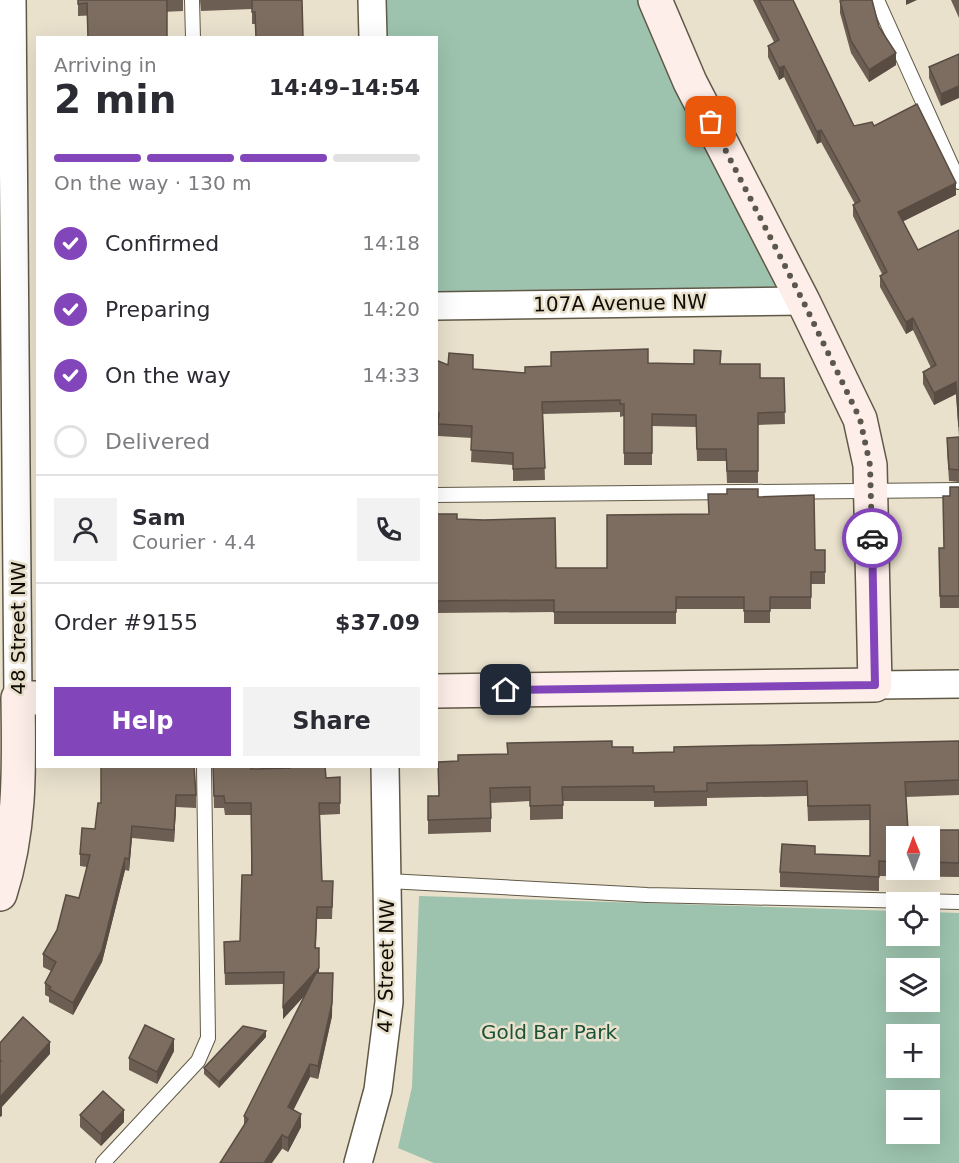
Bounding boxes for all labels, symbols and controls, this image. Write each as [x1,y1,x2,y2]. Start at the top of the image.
text: Arriving in [54,53,157,77]
text: 14:49–14:54 [269,75,420,100]
text: 2 min [54,77,176,122]
pin [685,96,736,147]
icon: bag [694,105,727,138]
text: On the way · 130 m [54,171,252,195]
icon: check [54,227,87,260]
text: Confirmed [105,231,219,256]
text: 14:18 [362,231,420,255]
street label: 107A Avenue NW [533,289,707,317]
icon: check [54,293,87,326]
text: Preparing [105,297,211,322]
text: 14:20 [362,297,420,321]
icon: check [54,359,87,392]
text: On the way [105,363,231,388]
text: 14:33 [362,363,420,387]
text: Delivered [105,429,210,454]
button: person [54,498,117,561]
button: phone [357,498,420,561]
text: Sam [132,505,186,530]
courier [842,508,902,568]
icon: car [856,522,889,555]
text: Courier · 4.4 [132,530,256,554]
street label: 48 Street NW [6,561,30,695]
text: Order #9155 [54,610,198,635]
text: $37.09 [335,610,420,635]
pin [480,664,531,715]
icon: home [489,673,522,706]
button: Help [54,687,231,756]
button: Share [243,687,420,756]
north arrow [886,826,940,880]
map controls [886,826,940,1144]
button: locate [886,892,940,946]
street label: 47 Street NW [373,899,399,1033]
button: layers [886,958,940,1012]
park label: Gold Bar Park [481,1020,617,1044]
button: + [886,1024,940,1078]
button: − [886,1090,940,1144]

